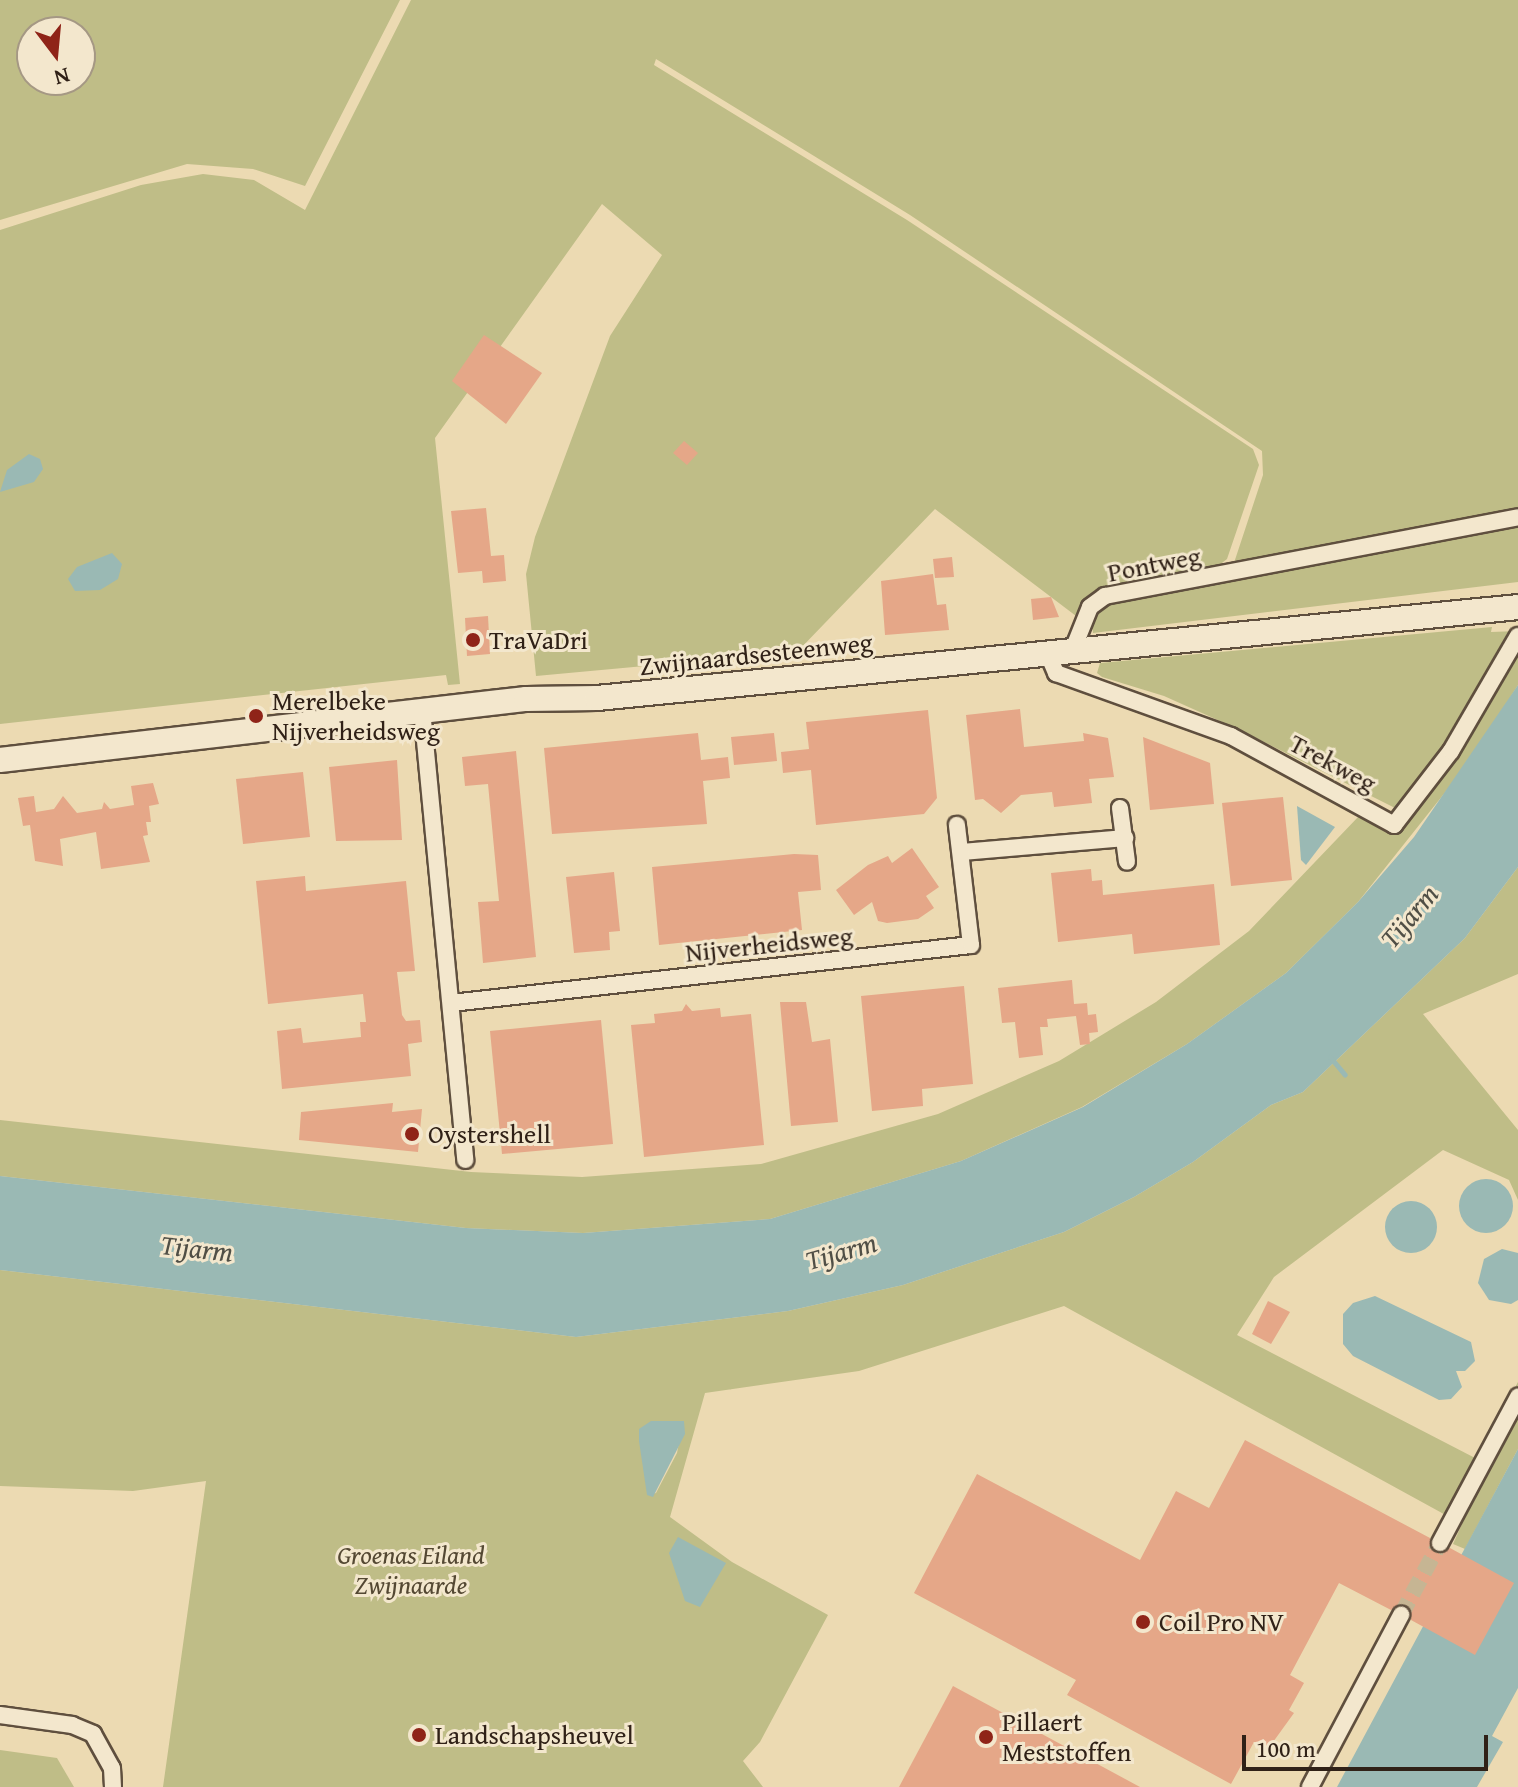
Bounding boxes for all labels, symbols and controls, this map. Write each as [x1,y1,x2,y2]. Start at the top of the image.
north arrow [16,16,96,96]
text: N [51,60,74,95]
street label: Pontweg [1105,540,1203,588]
place label: TraVaDri [489,624,588,656]
street label: Zwijnaardsesteenweg [638,626,874,682]
marker: TraVaDri [464,631,482,649]
place label: Merelbeke Nijverheidsweg [272,685,440,746]
marker: Merelbeke Nijverheidsweg [247,707,265,725]
street label: Trekweg [1284,727,1382,799]
water label: Tijarm [1373,877,1445,955]
street label: Nijverheidsweg [684,920,854,968]
place label: Oystershell [428,1118,551,1150]
marker: Oystershell [403,1125,421,1143]
water label: Tijarm [801,1225,881,1277]
water label: Tijarm [159,1227,235,1269]
park label: Groenas Eiland Zwijnaarde [337,1539,485,1600]
place label: Coil Pro NV [1159,1606,1284,1638]
marker: Coil Pro NV [1134,1613,1152,1631]
place label: Pillaert Meststoffen [1002,1706,1131,1768]
place label: Landschapsheuvel [435,1719,634,1751]
scale bar [1246,1719,1492,1769]
marker: Landschapsheuvel [410,1726,428,1744]
marker: Pillaert Meststoffen [977,1728,995,1746]
text: 100 m [1256,1731,1316,1766]

